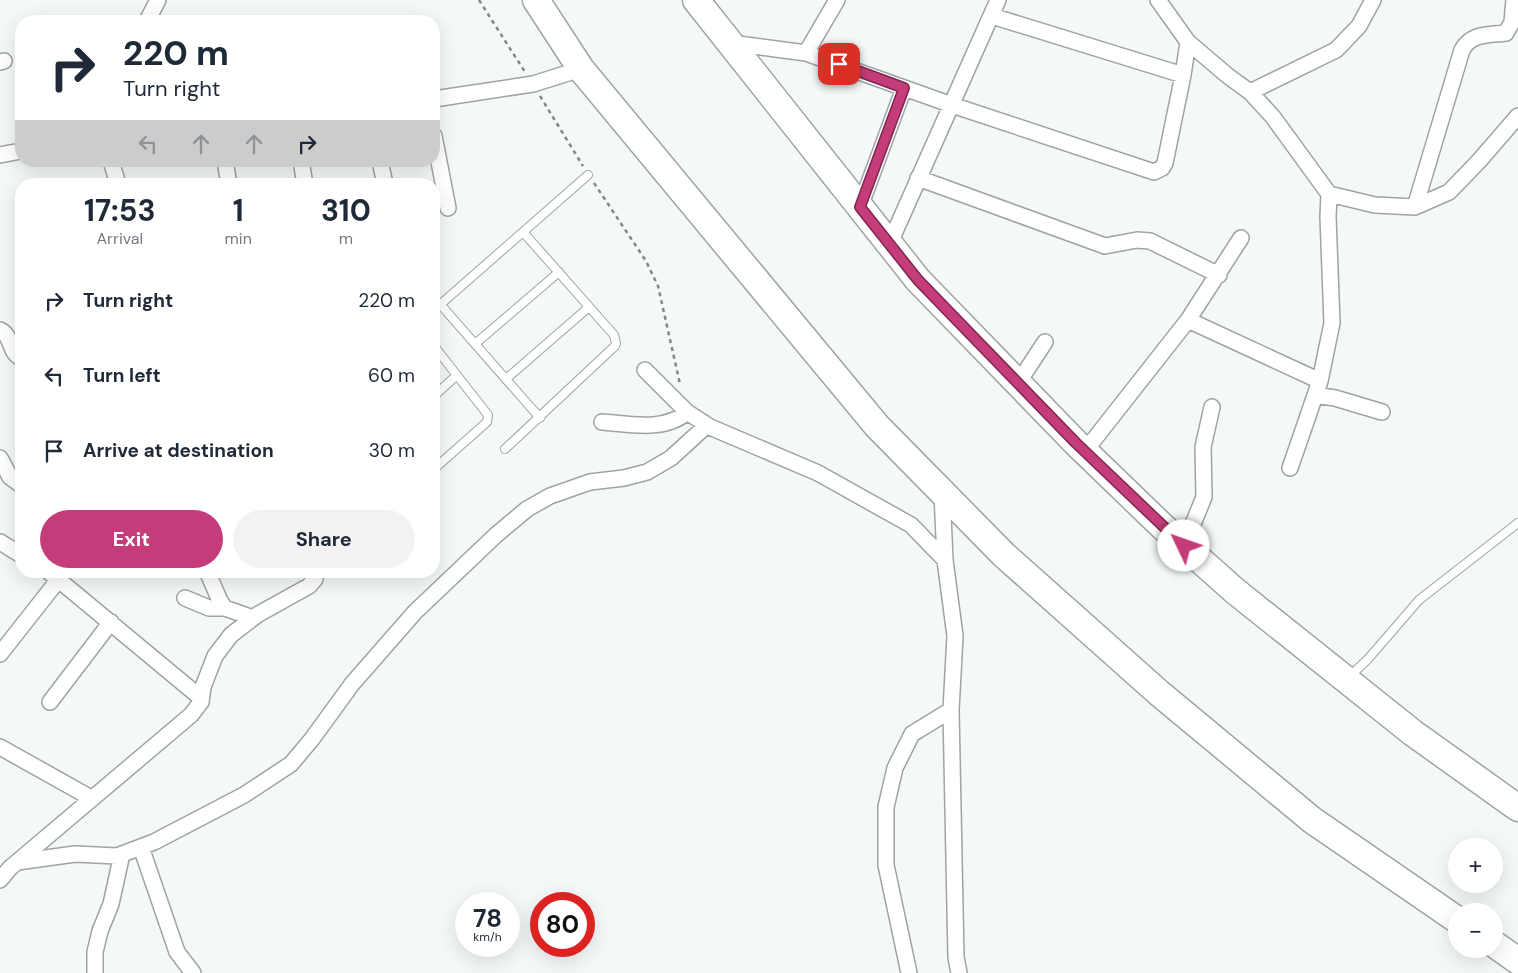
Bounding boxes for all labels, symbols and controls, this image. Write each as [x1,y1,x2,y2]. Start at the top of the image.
text: 220 m [123,30,229,76]
icon: right [40,35,105,100]
pin [818,43,860,85]
icon: arrive [825,50,853,78]
text: Turn right [123,74,220,103]
icon: left [134,130,162,158]
icon: ahead [187,130,215,158]
icon: ahead [240,130,268,158]
icon: right [293,130,321,158]
text: 17:53 [84,191,156,230]
text: 1 [233,191,244,230]
text: 310 [321,191,371,230]
text: Arrival [96,228,143,249]
text: min [225,228,252,249]
text: m [339,228,353,249]
icon: right [40,287,68,315]
text: Turn right [83,288,173,313]
text: 220 m [358,288,415,313]
icon: left [40,362,68,390]
text: Turn left [83,363,161,388]
text: 60 m [368,363,415,388]
icon: arrive [40,437,68,465]
text: Arrive at destination [83,438,274,463]
text: 30 m [369,438,415,463]
button: Exit [40,510,223,568]
button: Share [233,510,415,568]
position arrow [1157,519,1209,571]
map controls [1448,838,1503,958]
button: + [1448,838,1503,893]
speed limit sign: 80 [530,892,595,957]
text: 78 [473,902,502,935]
button: − [1448,903,1503,958]
text: km/h [473,929,502,945]

